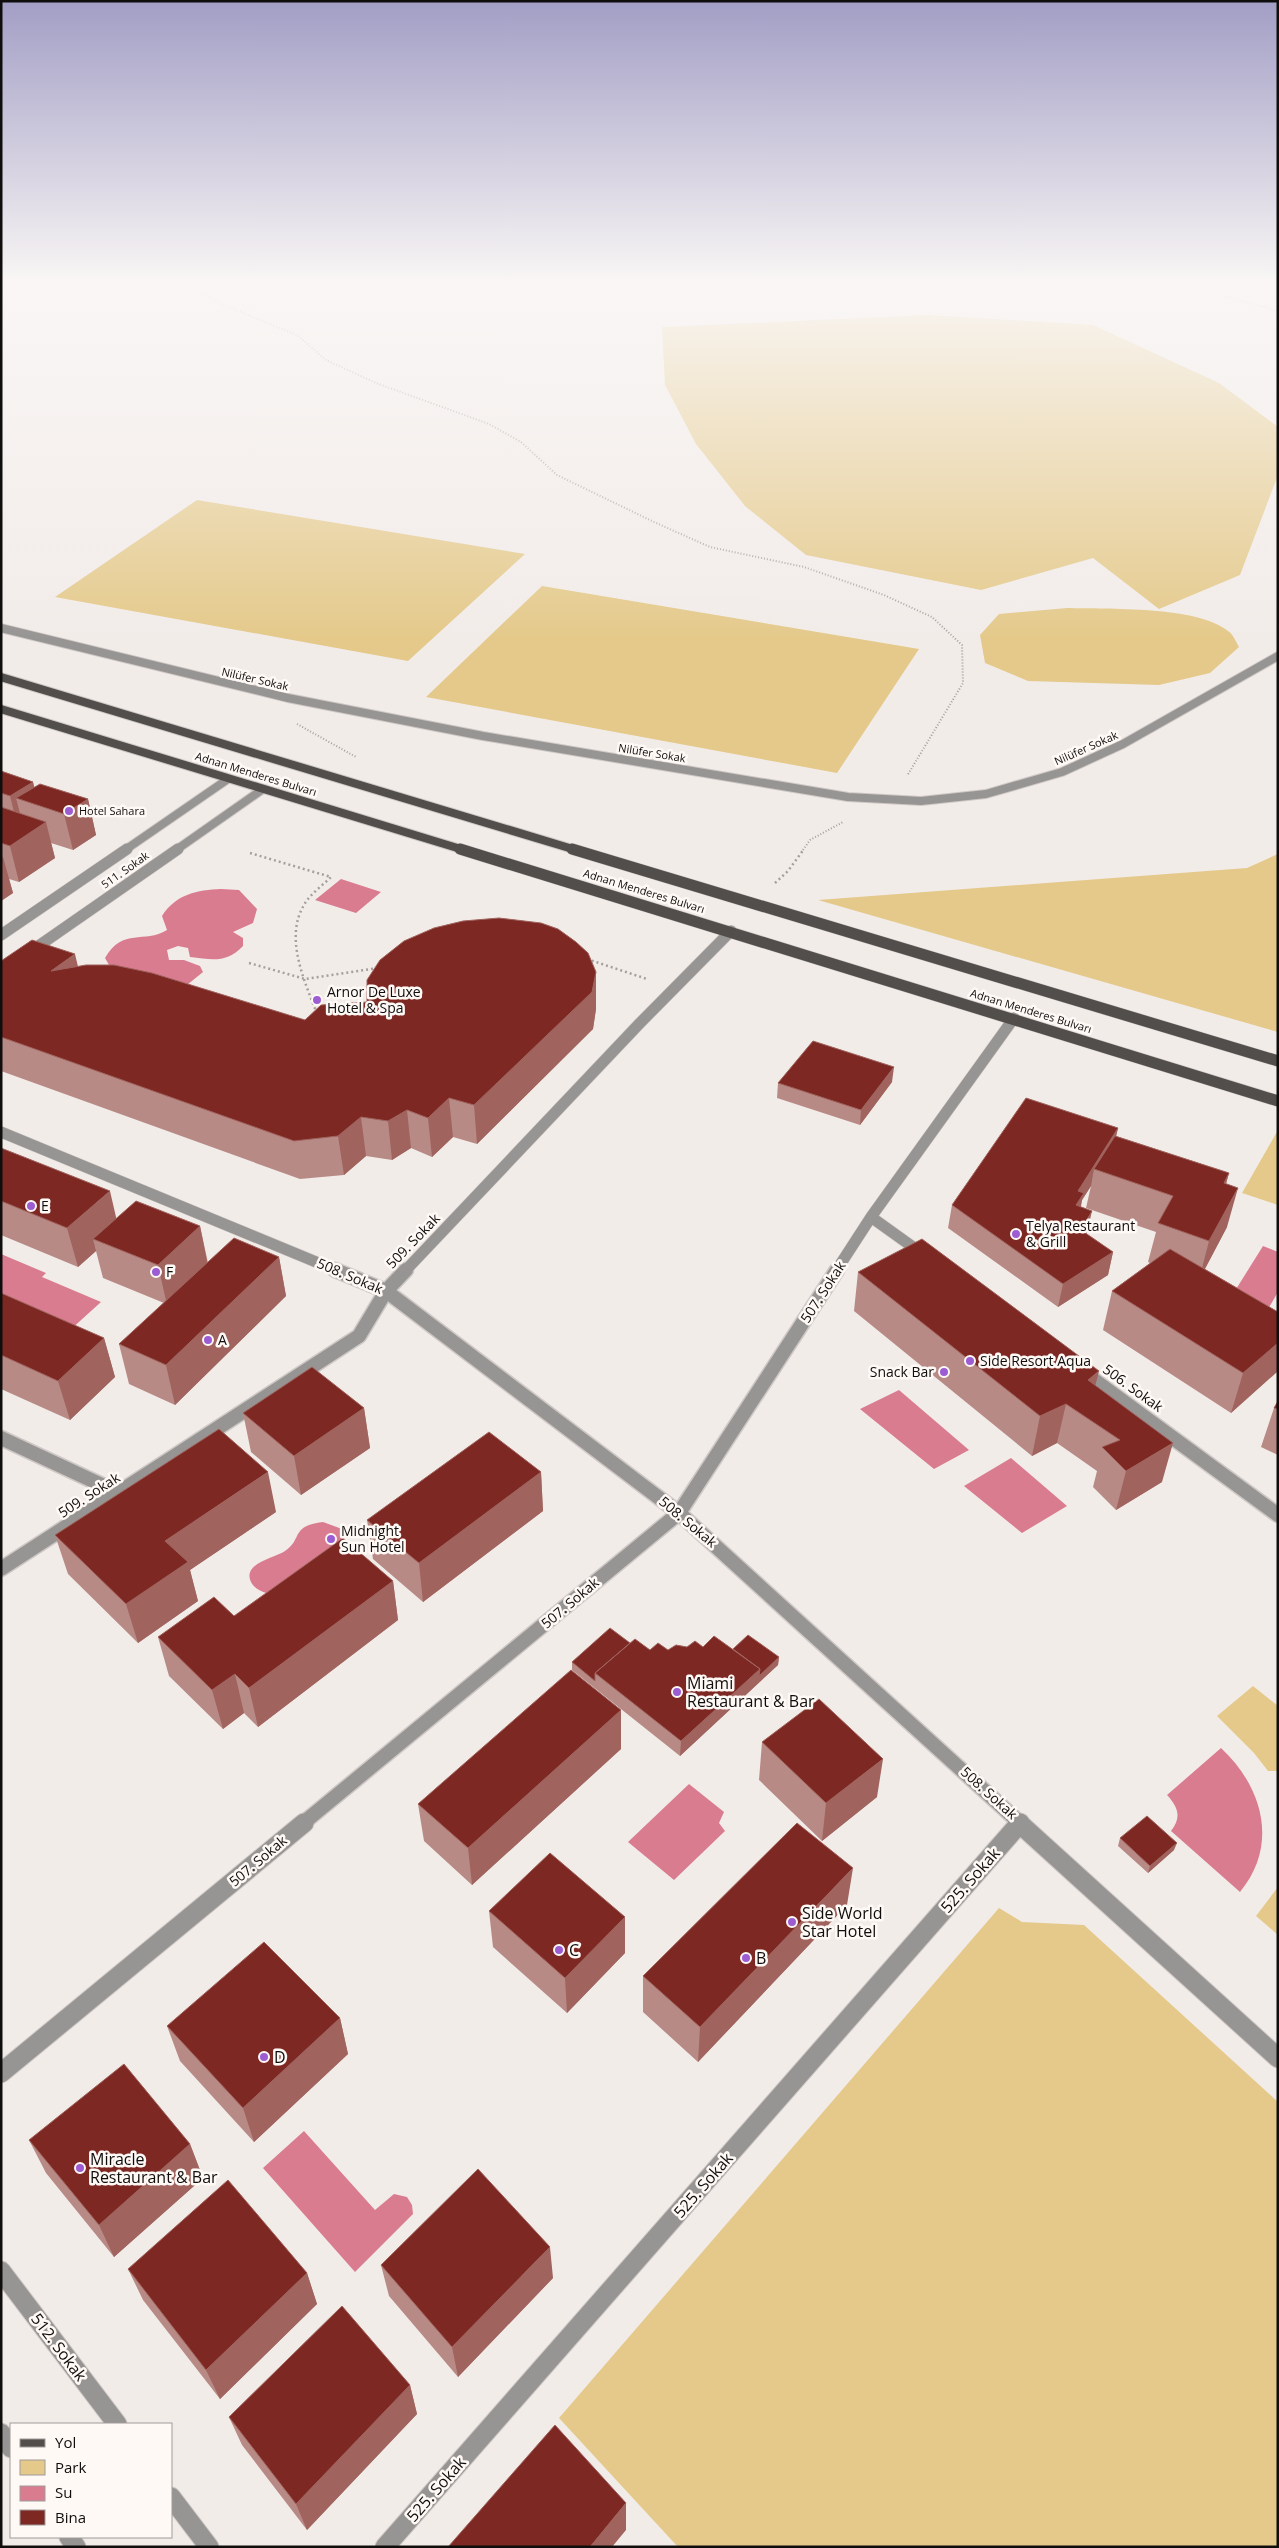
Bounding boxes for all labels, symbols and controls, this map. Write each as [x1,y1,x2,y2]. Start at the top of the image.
street label: Nilüfer Sokak [220,664,290,694]
street label: Nilüfer Sokak [1052,727,1120,768]
street label: Nilüfer Sokak [617,740,687,765]
street label: Adnan Menderes Bulvarı [194,748,319,799]
place label: Hotel Sahara [79,803,145,818]
marker: Hotel Sahara [63,805,75,817]
street label: 511. Sokak [98,848,152,891]
street label: Adnan Menderes Bulvarı [582,865,707,916]
place label: Arnor De Luxe Hotel & Spa [327,982,421,1017]
street label: Adnan Menderes Bulvarı [969,985,1094,1036]
marker: Arnor De Luxe Hotel & Spa [311,994,323,1006]
place label: E [41,1196,49,1215]
marker: E [25,1200,37,1212]
street label: 509. Sokak [382,1208,444,1272]
place label: Telya Restaurant & Grill [1026,1216,1135,1251]
marker: Telya Restaurant & Grill [1010,1228,1022,1240]
street label: 508. Sokak [314,1253,387,1298]
street label: 507. Sokak [796,1257,850,1326]
place label: F [166,1262,173,1281]
marker: F [150,1266,162,1278]
place label: A [218,1330,227,1349]
marker: A [202,1334,214,1346]
place label: Side Resort Aqua [980,1351,1091,1370]
marker: Side Resort Aqua [964,1355,976,1367]
street label: 506. Sokak [1099,1359,1168,1416]
place label: Snack Bar [870,1362,934,1381]
marker: Snack Bar [938,1366,950,1378]
street label: 509. Sokak [54,1467,124,1522]
street label: 508. Sokak [655,1492,722,1552]
place label: Midnight Sun Hotel [341,1521,405,1556]
marker: Midnight Sun Hotel [325,1533,337,1545]
street label: 507. Sokak [537,1572,603,1632]
place label: Miami Restaurant & Bar [687,1672,815,1712]
marker: Miami Restaurant & Bar [671,1686,683,1698]
street label: 508. Sokak [957,1762,1022,1824]
street label: 507. Sokak [225,1830,291,1890]
street label: 525. Sokak [935,1842,1005,1917]
place label: Side World Star Hotel [802,1902,883,1942]
marker: Side World Star Hotel [786,1916,798,1928]
place label: C [569,1939,579,1961]
marker: C [553,1944,565,1956]
place label: B [756,1947,766,1969]
marker: B [740,1952,752,1964]
place label: D [274,2046,286,2068]
marker: D [258,2051,270,2063]
street label: 525. Sokak [668,2147,738,2222]
place label: Miracle Restaurant & Bar [90,2148,218,2188]
marker: Miracle Restaurant & Bar [74,2162,86,2174]
street label: 512. Sokak [26,2308,92,2386]
legend [10,2423,172,2538]
text: Yol [55,2432,76,2452]
street label: 525. Sokak [401,2451,471,2526]
text: Park [55,2457,86,2477]
text: Su [55,2482,72,2502]
text: Bina [55,2507,86,2527]

